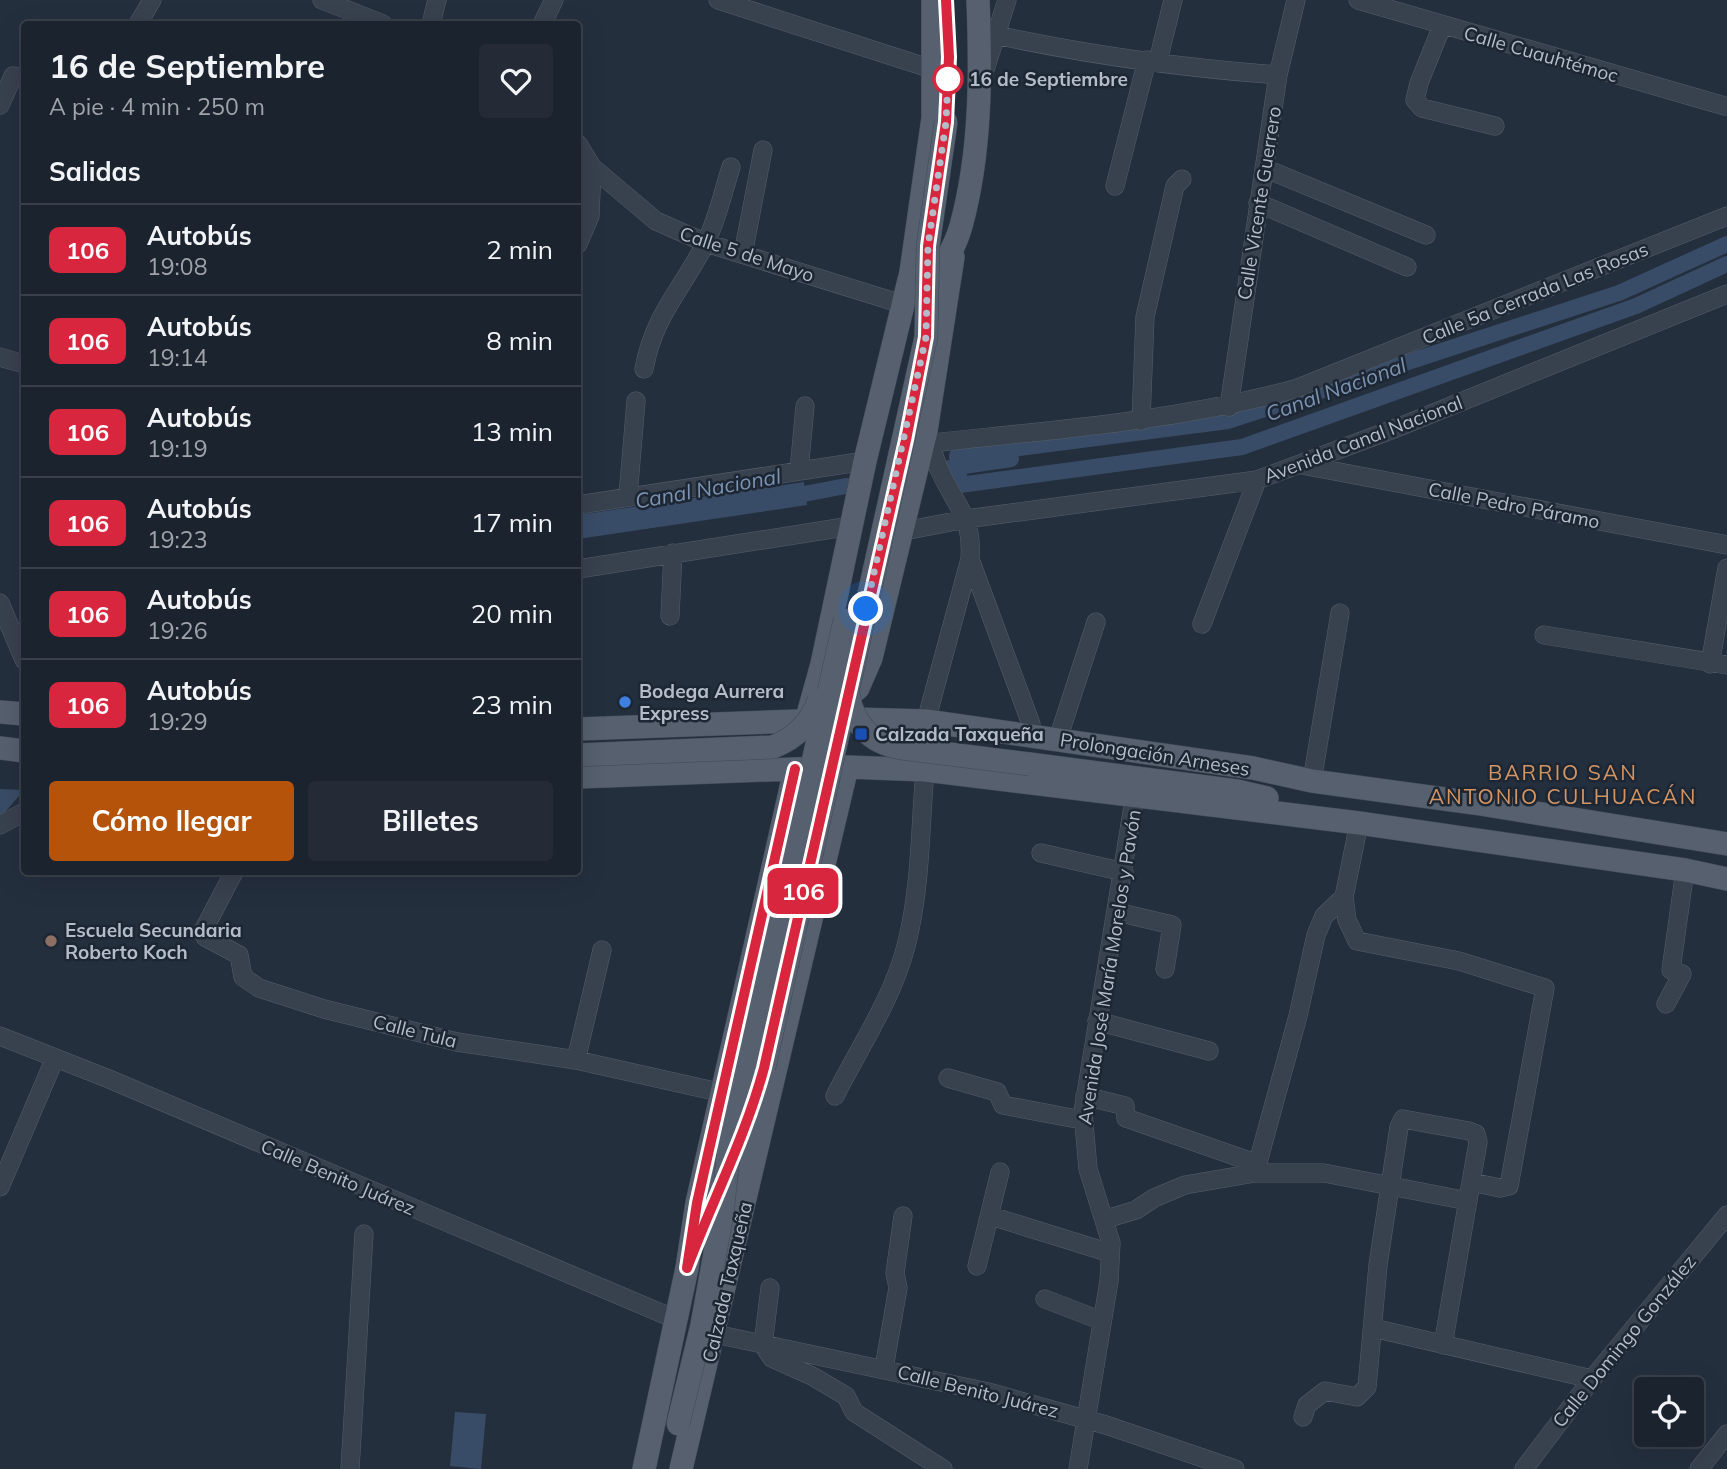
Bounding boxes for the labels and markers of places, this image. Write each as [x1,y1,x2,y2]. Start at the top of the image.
marker: 16 de Septiembre [933,64,963,94]
place label: 16 de Septiembre [969,67,1128,91]
place label: Bodega Aurrera Express [639,679,784,725]
marker: Bodega Aurrera Express [617,694,633,710]
place label: Calzada Taxqueña [875,722,1044,746]
marker: Calzada Taxqueña [853,726,869,742]
place label: Escuela Secundaria Roberto Koch [65,918,242,964]
marker: Escuela Secundaria Roberto Koch [43,933,59,949]

